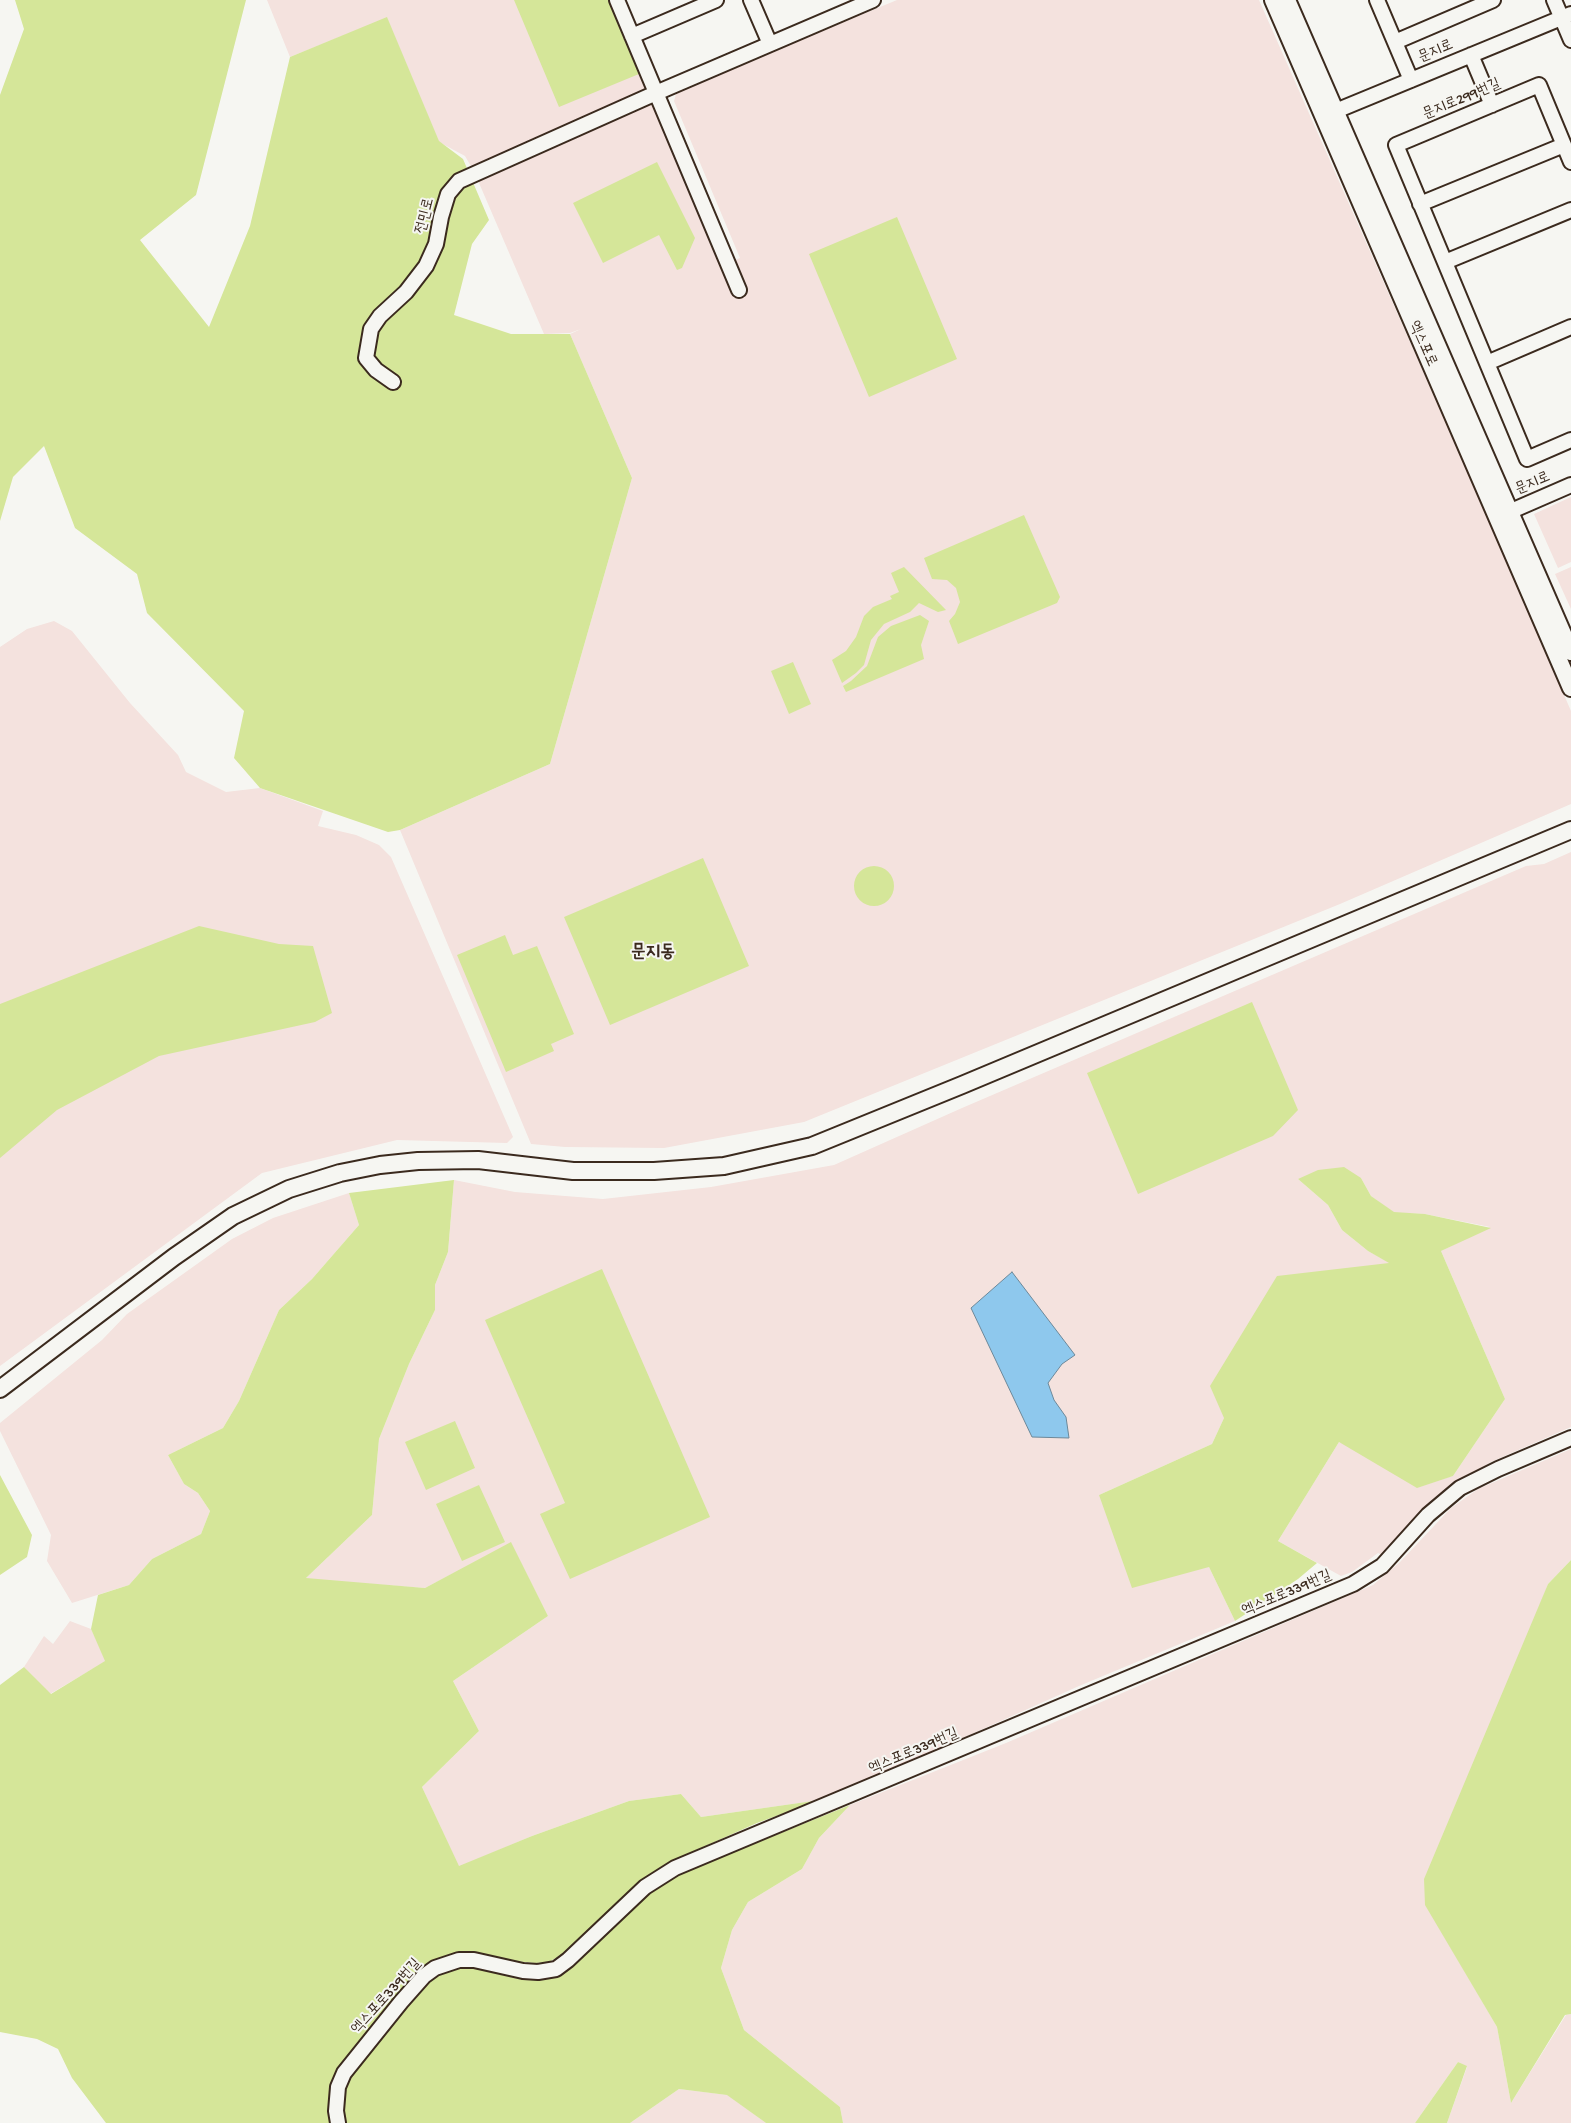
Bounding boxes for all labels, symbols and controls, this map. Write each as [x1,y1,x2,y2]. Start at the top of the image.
street label: 문지로 [1416,37,1456,67]
street label: 문지로299번길 [1420,76,1504,124]
street label: 전민로 [413,196,439,236]
street label: 엑스포로 [1404,318,1440,370]
street label: 문지로 [1513,469,1553,499]
district label: 문지동 [631,942,675,964]
street label: 엑스포로339번길 [1240,1567,1334,1621]
street label: 엑스포로339번길 [867,1725,961,1779]
street label: 엑스포로339번길 [348,1955,426,2039]

